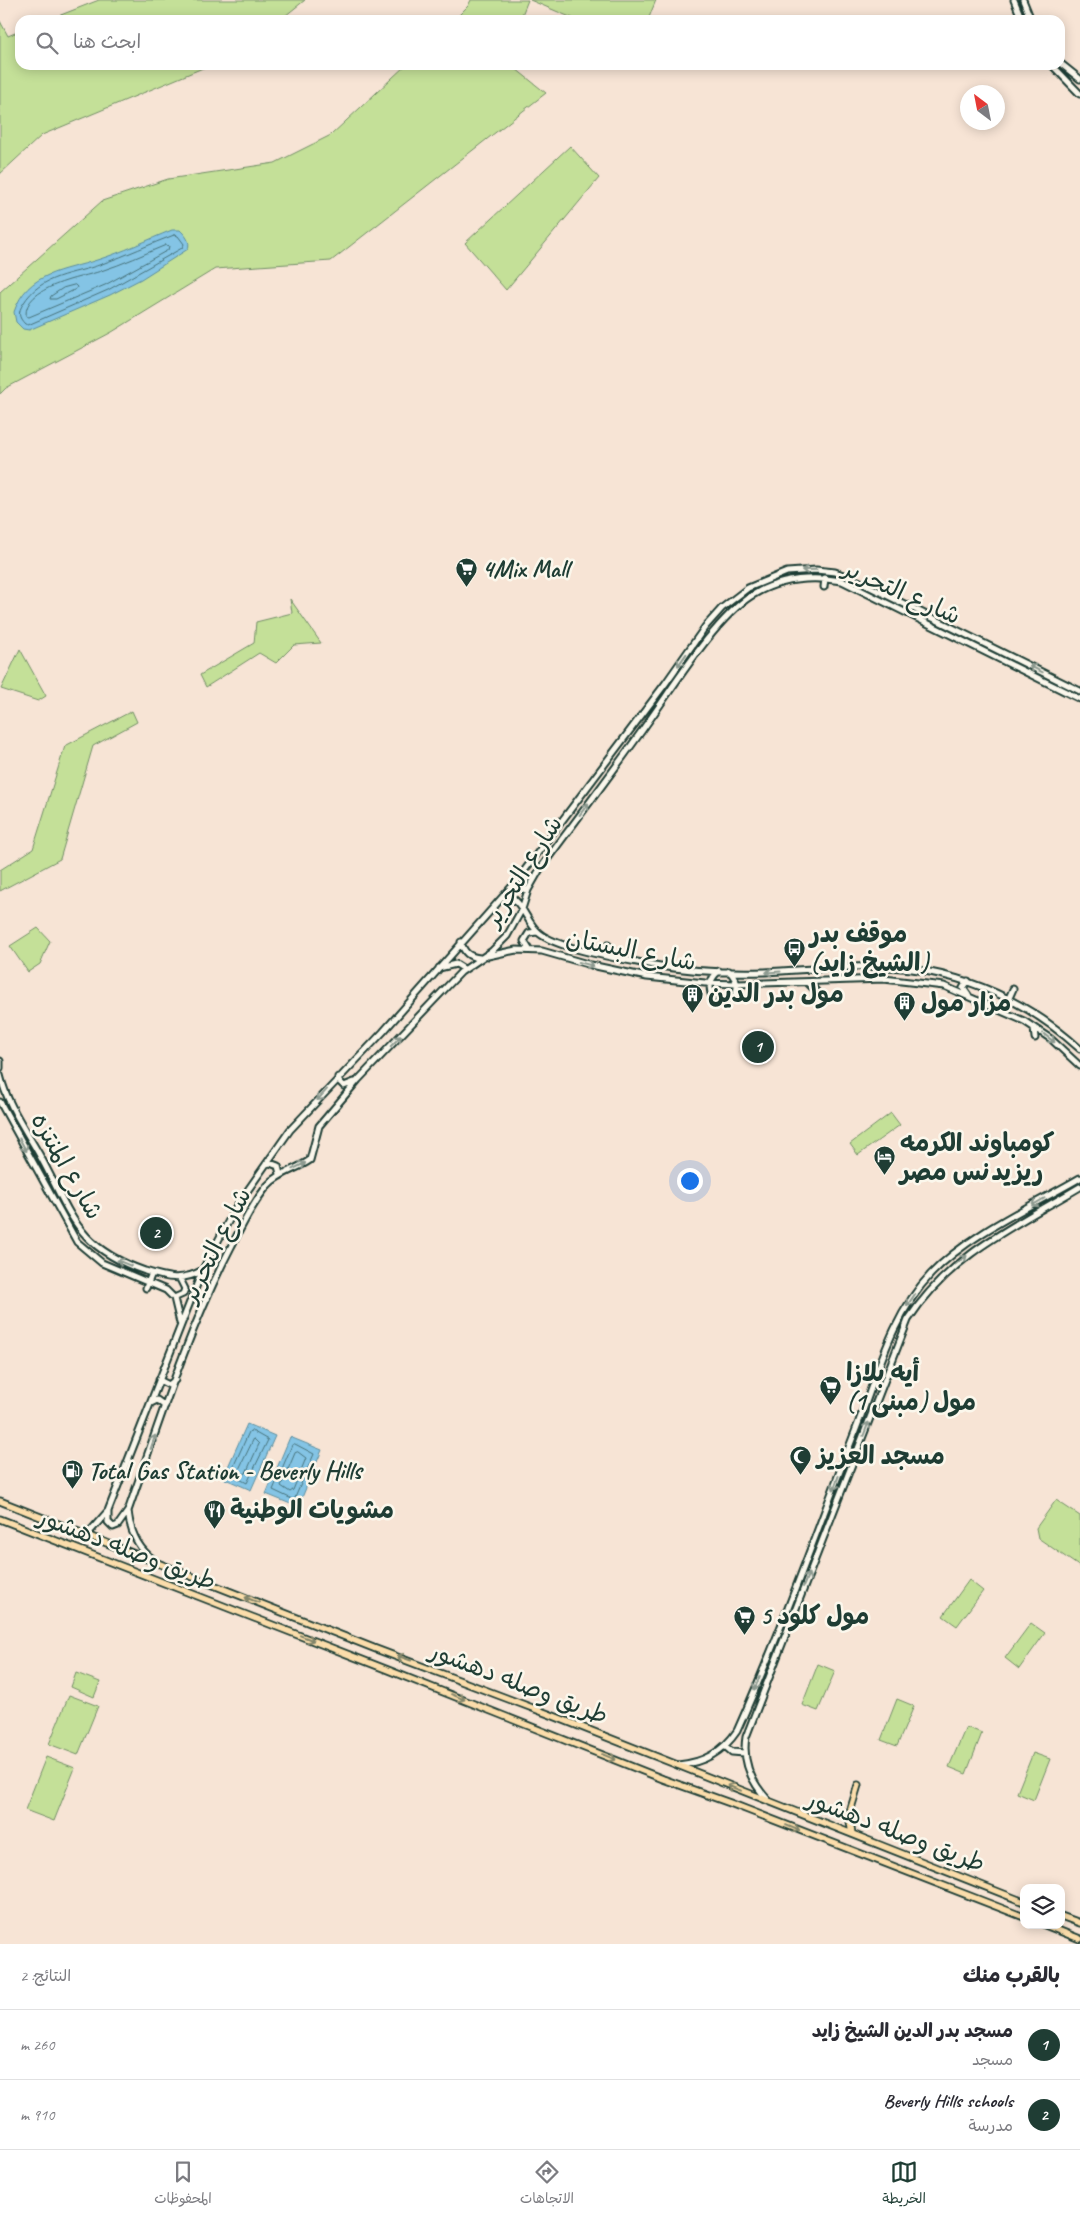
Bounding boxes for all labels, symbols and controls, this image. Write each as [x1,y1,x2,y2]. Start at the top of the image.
search box [15,15,1065,70]
icon: search [33,29,61,57]
text: ابحث هنا [73,30,141,54]
north arrow [960,85,1005,130]
street label: شارع التحرير [836,551,966,633]
place label: 4Mix Mall [482,553,573,585]
supermarket icon: 4Mix Mall [454,557,478,588]
one-way arrow [801,565,817,575]
one-way arrow [677,652,687,666]
one-way arrow [1029,664,1044,673]
one-way arrow [579,802,589,816]
street label: شارع التحرير [475,810,571,935]
place label: موقف بدر (الشيخ زايد) [808,918,930,979]
street label: شارع البستان [563,922,699,979]
bus stop icon: موقف بدر (الشيخ زايد) [782,936,806,967]
one-way arrow [578,960,594,969]
one-way arrow [765,967,781,976]
place label: مول بدر الدين [708,978,844,1010]
building icon: مول بدر الدين [680,982,704,1013]
place label: مزار مول [921,987,1011,1019]
building icon: مزار مول [893,991,917,1022]
pin: 1 [742,1028,774,1066]
one-way arrow [1042,1032,1055,1043]
one-way arrow [390,1035,402,1047]
one-way arrow [316,1088,328,1101]
street label: شارع المنتزه [23,1107,110,1226]
place label: كومباوند الكرمه ريزيدنس مصر [898,1127,1054,1188]
one-way arrow [18,1138,28,1153]
hotel icon: كومباوند الكرمه ريزيدنس مصر [872,1145,896,1176]
one-way arrow [292,1160,307,1170]
your location [677,1168,703,1194]
street label: شارع التحرير [172,1182,260,1310]
one-way arrow [1031,1198,1045,1208]
pin: 2 [140,1214,172,1252]
one-way arrow [955,1255,968,1266]
one-way arrow [117,1258,133,1267]
one-way arrow [905,1293,915,1307]
place label: أيه بلازا مول (مبنى 1) [846,1357,976,1418]
supermarket icon: أيه بلازا مول (مبنى 1) [818,1375,842,1406]
one-way arrow [862,1421,871,1436]
one-way arrow [149,1435,158,1450]
place label: مسجد العزيز [815,1440,945,1472]
mosque icon: مسجد العزيز [789,1444,813,1475]
place label: Total Gas Station - Beverly Hills [88,1455,364,1487]
fuel station icon: Total Gas Station - Beverly Hills [60,1459,84,1490]
one-way arrow [831,1474,840,1490]
place label: مشويات الوطنية [230,1494,394,1526]
restaurant icon: مشويات الوطنية [202,1498,226,1529]
street label: طريق وصله دهشور [31,1500,221,1598]
one-way arrow [802,1573,811,1588]
one-way arrow [245,1595,260,1604]
place label: مول كلود 5 [760,1600,869,1632]
supermarket icon: مول كلود 5 [732,1604,756,1635]
one-way arrow [298,1634,314,1643]
street label: طريق وصله دهشور [423,1634,613,1732]
one-way arrow [396,1653,412,1663]
one-way arrow [752,1675,761,1690]
one-way arrow [450,1693,465,1702]
one-way arrow [601,1753,616,1762]
street label: طريق وصله دهشور [800,1782,990,1880]
one-way arrow [727,1783,742,1792]
one-way arrow [785,1824,800,1833]
map controls [1020,1884,1065,1929]
button: layers [1020,1884,1065,1929]
text: بالقرب منك [963,1962,1060,1988]
text: النتائج: 2 [20,1966,71,1986]
text: مسجد بدر الدين الشيخ زايد [812,2019,1013,2043]
text: 260 m [20,2035,54,2055]
text: 1 [1040,2035,1048,2055]
text: مسجد [972,2050,1013,2070]
text: Beverly Hills schools [883,2089,1013,2113]
text: 910 m [20,2105,54,2125]
text: 2 [1040,2105,1048,2125]
text: مدرسة [968,2116,1013,2136]
tab: المحفوظات [154,2158,212,2211]
tab: الاتجاهات [520,2158,574,2211]
tab: الخريطة [882,2158,926,2211]

